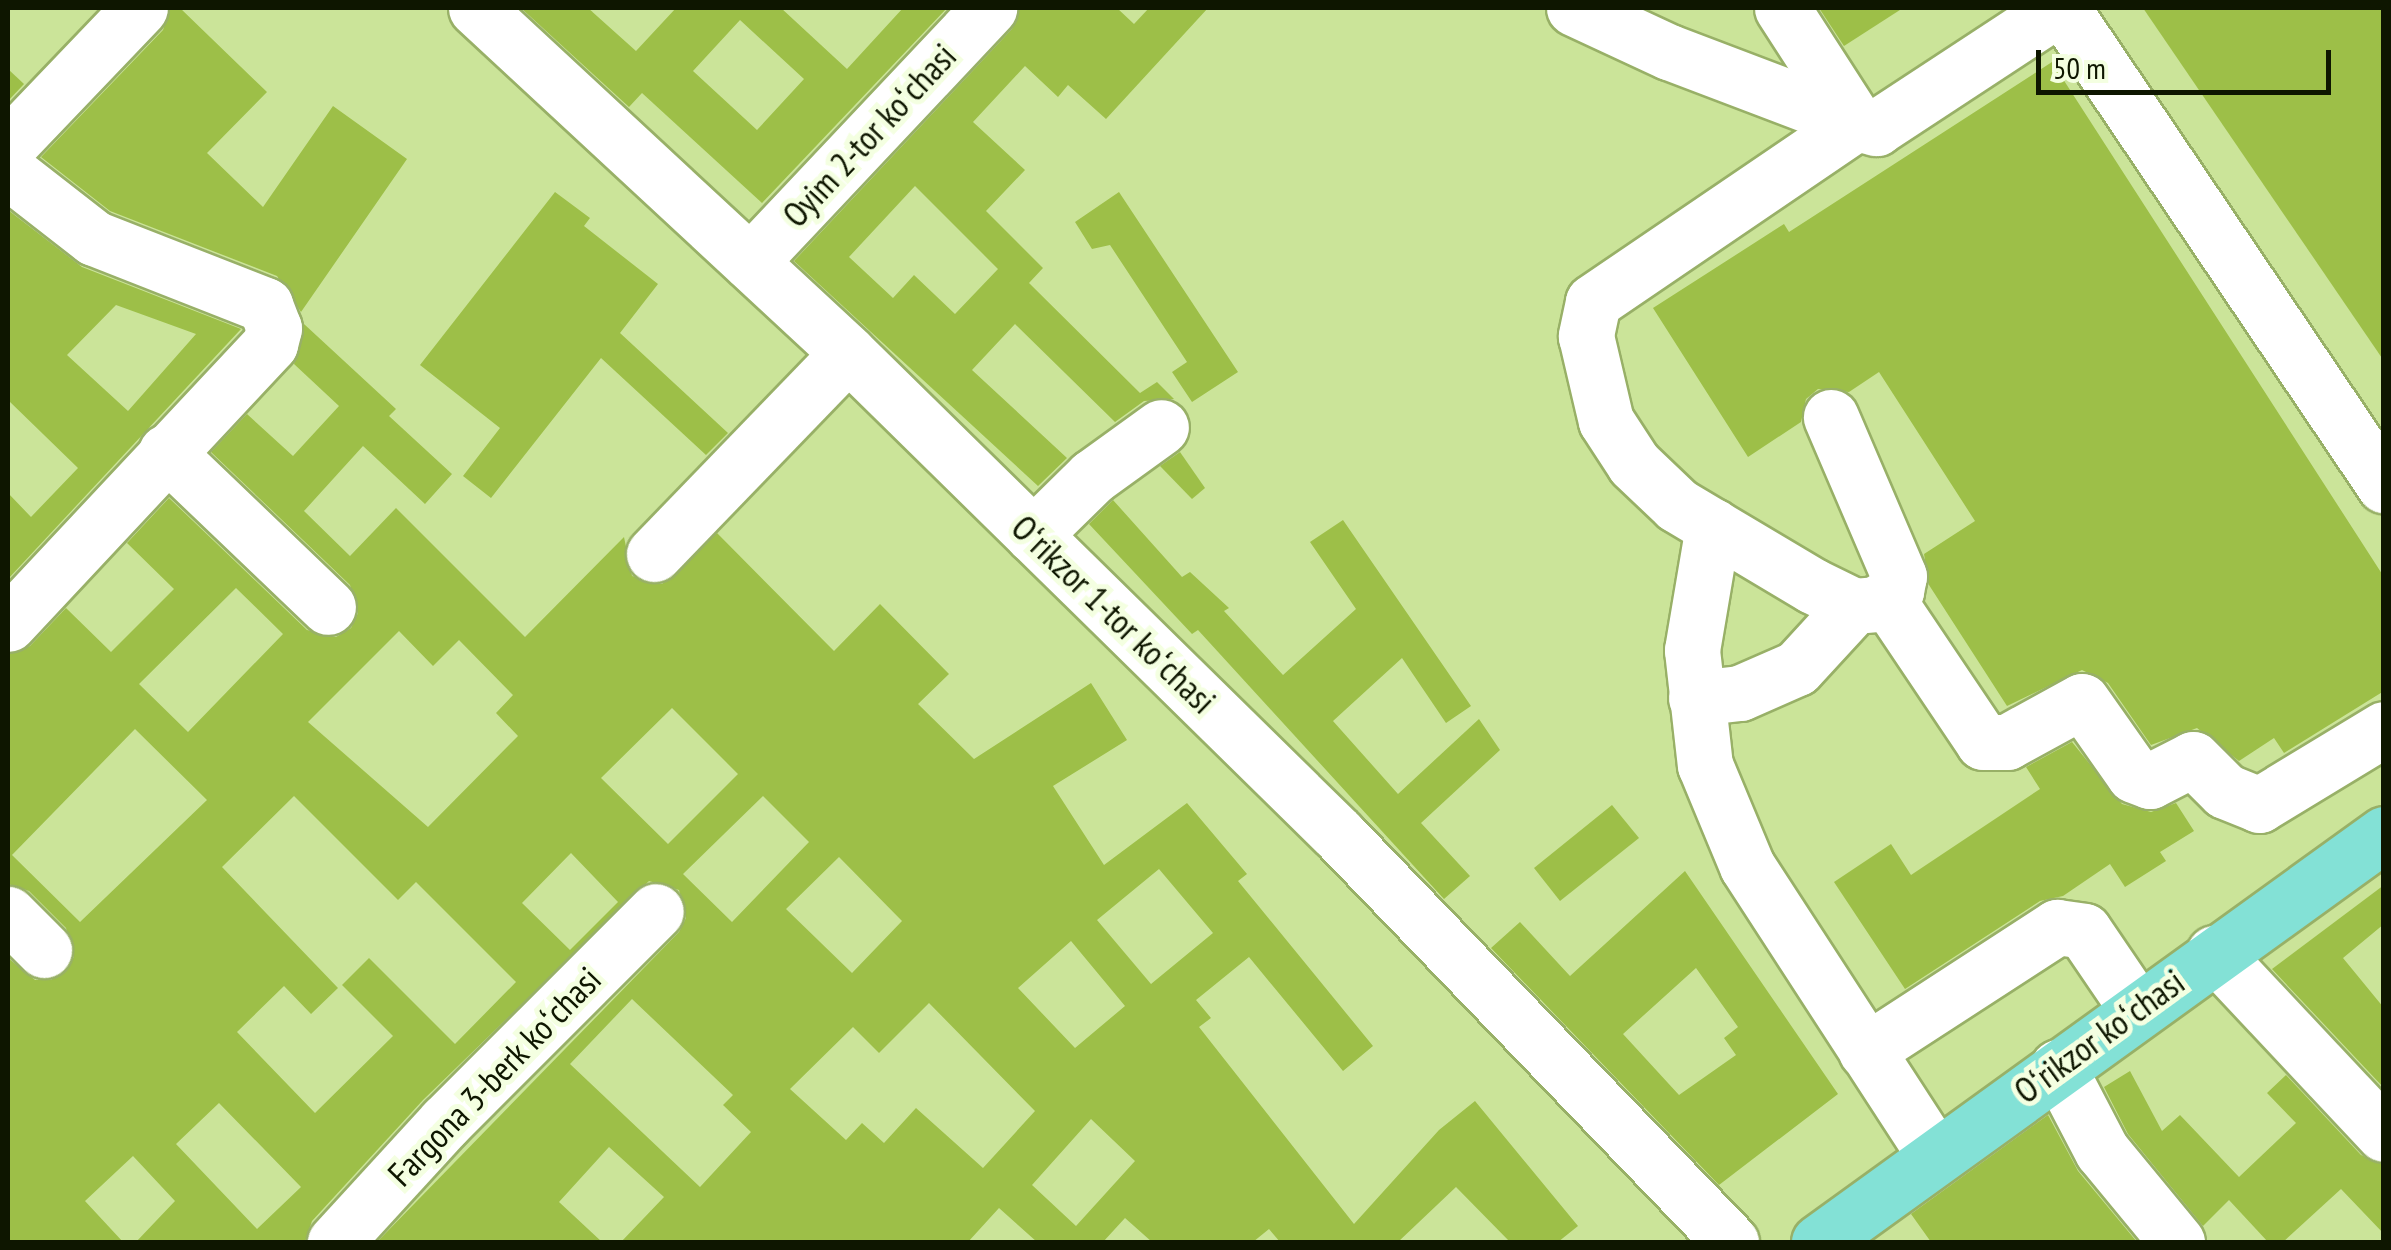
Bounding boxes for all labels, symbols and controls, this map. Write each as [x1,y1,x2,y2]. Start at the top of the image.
scale bar [2041,30,2336,92]
street label: Oyim 2-tor koʻchasi [774,35,964,235]
text: 50 m [2053,48,2106,87]
street label: Oʻrikzor 1-tor koʻchasi [1003,506,1225,722]
street label: Fargona 3-berk koʻchasi [379,958,609,1194]
street label: Oʻrikzor koʻchasi [2006,960,2192,1112]

